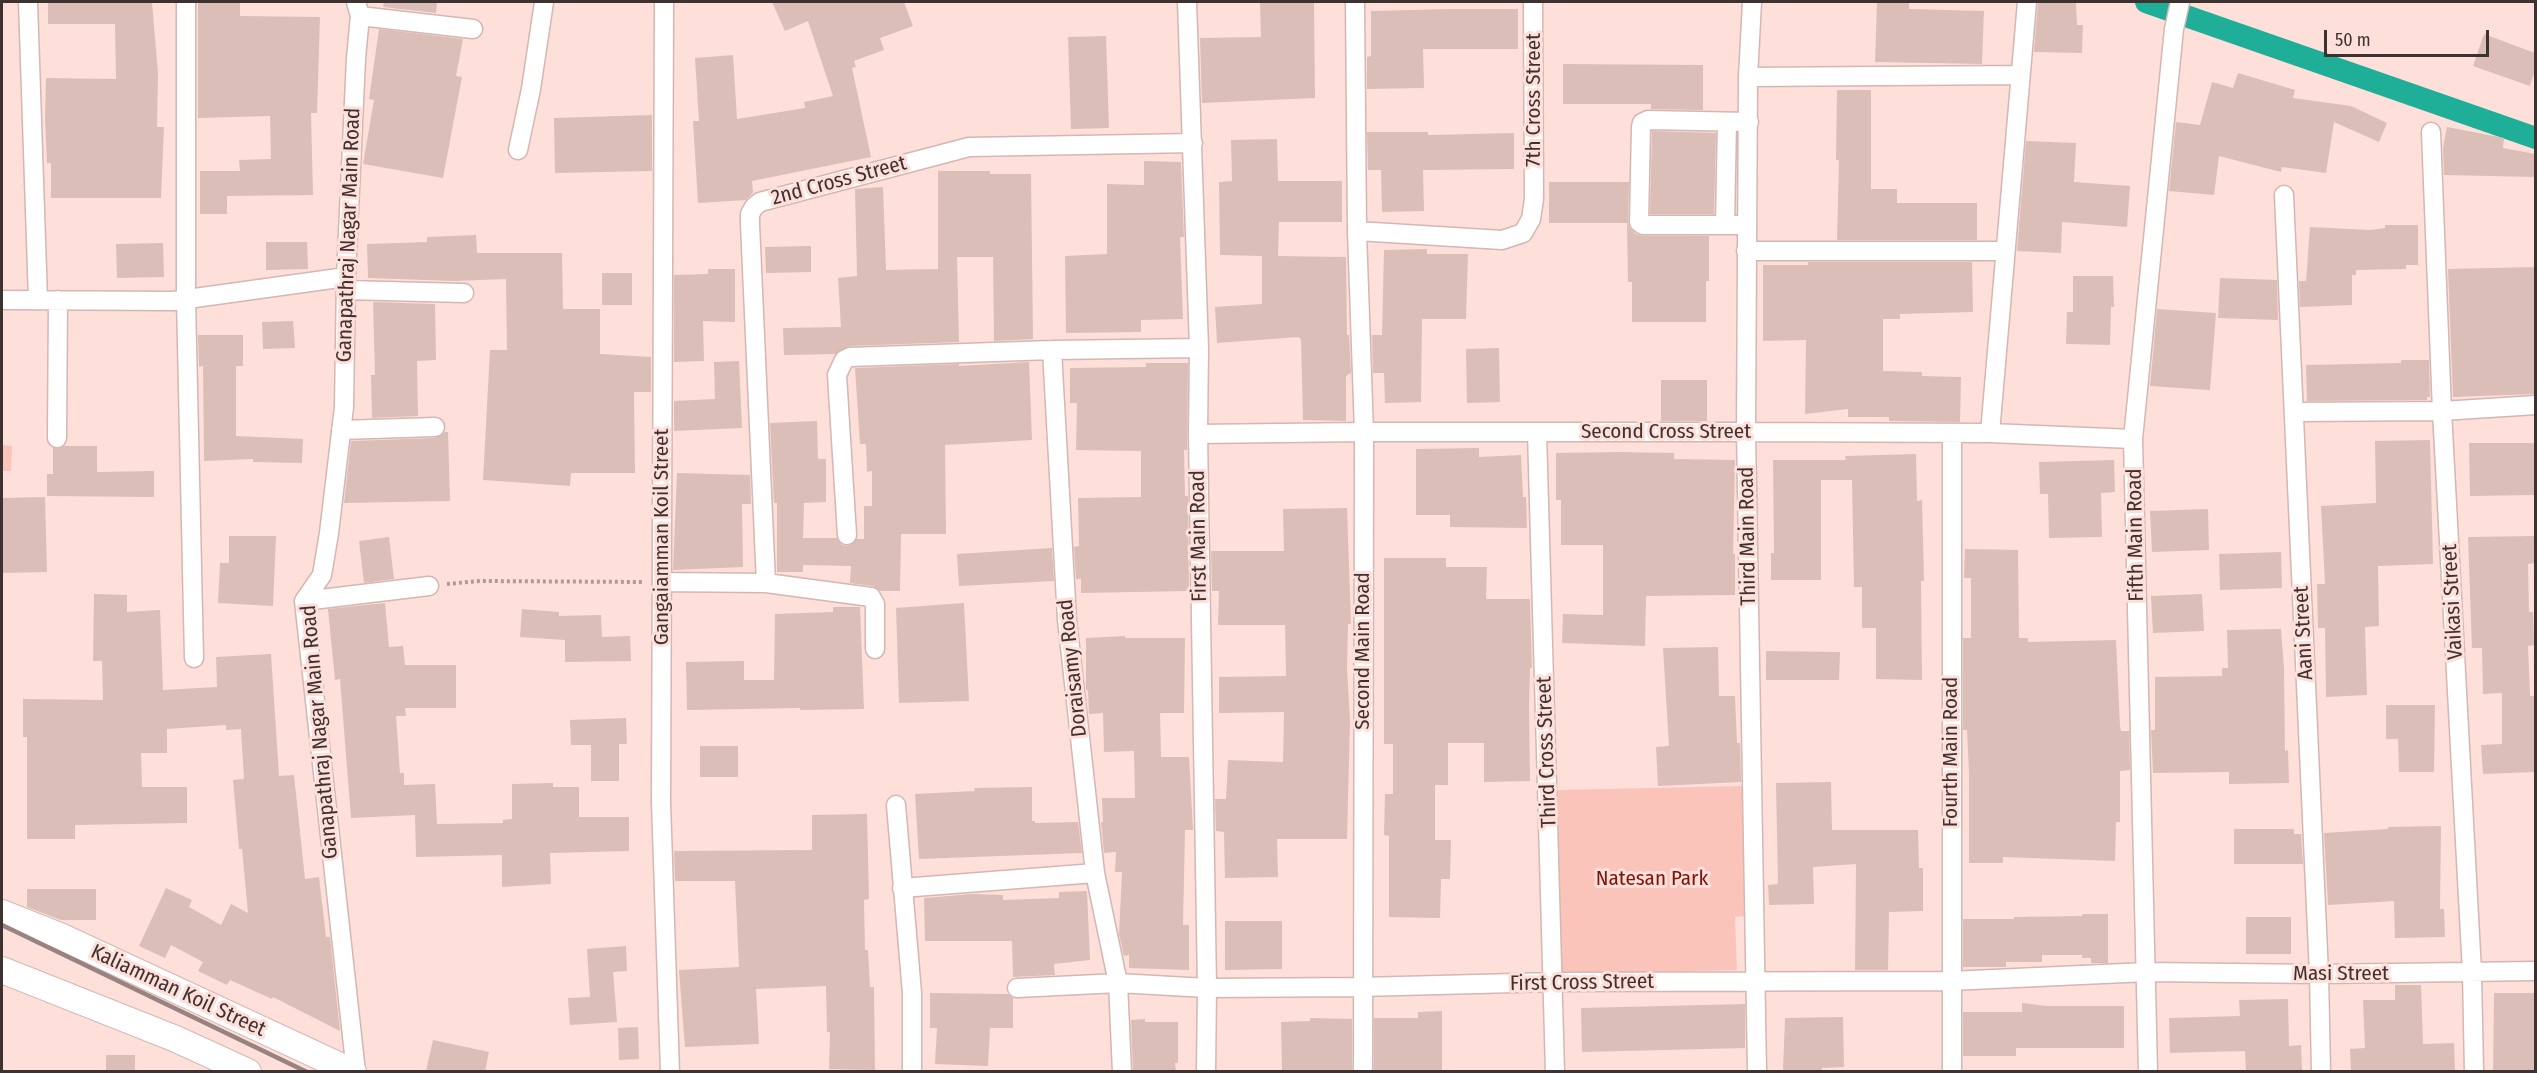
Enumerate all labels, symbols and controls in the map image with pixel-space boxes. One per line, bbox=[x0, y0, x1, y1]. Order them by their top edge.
scale bar bbox=[2327, 18, 2492, 56]
text: 50 m bbox=[2335, 29, 2371, 51]
street label: 7th Cross Street bbox=[1521, 33, 1547, 167]
street label: Ganapathraj Nagar Main Road bbox=[332, 107, 366, 363]
street label: 2nd Cross Street bbox=[769, 151, 909, 211]
street label: Second Cross Street bbox=[1581, 419, 1751, 445]
street label: Gangaiamman Koil Street bbox=[649, 429, 675, 645]
street label: Third Main Road bbox=[1734, 466, 1762, 606]
street label: Fifth Main Road bbox=[2122, 468, 2150, 602]
street label: First Main Road bbox=[1185, 470, 1213, 602]
street label: Vaikasi Street bbox=[2437, 543, 2469, 661]
street label: Second Main Road bbox=[1350, 572, 1376, 730]
street label: Aani Street bbox=[2289, 585, 2319, 681]
street label: Doraisamy Road bbox=[1053, 598, 1093, 738]
street label: Ganapathraj Nagar Main Road bbox=[296, 604, 344, 860]
street label: Third Cross Street bbox=[1532, 676, 1562, 828]
street label: Fourth Main Road bbox=[1938, 677, 1964, 827]
park label: Natesan Park bbox=[1596, 866, 1708, 892]
street label: Kaliamman Koil Street bbox=[87, 939, 269, 1043]
street label: Masi Street bbox=[2293, 961, 2389, 987]
street label: First Cross Street bbox=[1510, 969, 1654, 997]

